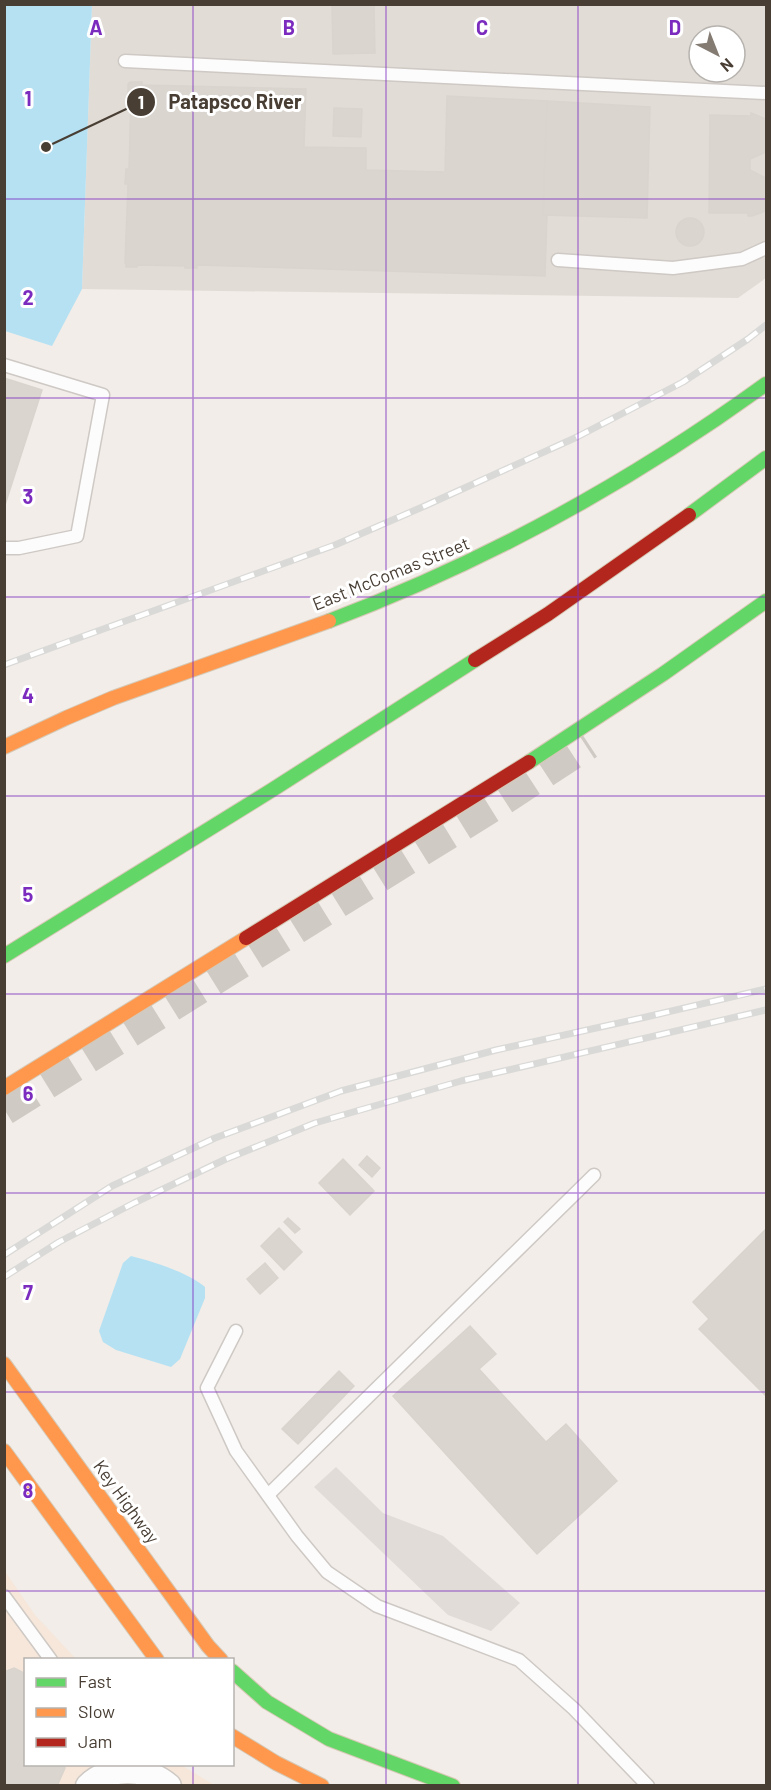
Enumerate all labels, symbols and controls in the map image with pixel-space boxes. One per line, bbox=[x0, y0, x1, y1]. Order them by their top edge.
text: A bbox=[89, 15, 103, 39]
text: B bbox=[283, 15, 295, 39]
text: C bbox=[476, 15, 488, 39]
text: D bbox=[669, 15, 681, 39]
north arrow bbox=[687, 24, 747, 84]
text: N bbox=[717, 55, 738, 76]
callout: Patapsco River bbox=[126, 83, 314, 121]
text: 1 bbox=[24, 86, 32, 110]
text: Patapsco River bbox=[168, 89, 302, 113]
text: 1 bbox=[138, 91, 144, 113]
text: 2 bbox=[22, 285, 34, 309]
text: 3 bbox=[23, 484, 33, 508]
street label: East McComas Street bbox=[309, 532, 472, 615]
text: 4 bbox=[22, 683, 34, 707]
text: 5 bbox=[23, 882, 34, 906]
text: 6 bbox=[23, 1081, 34, 1105]
text: 7 bbox=[23, 1280, 33, 1304]
street label: Key Highway bbox=[89, 1455, 164, 1547]
text: 8 bbox=[23, 1478, 34, 1502]
legend bbox=[24, 1658, 234, 1766]
text: Fast bbox=[78, 1670, 112, 1692]
text: Slow bbox=[78, 1700, 115, 1722]
text: Jam bbox=[78, 1730, 112, 1752]

